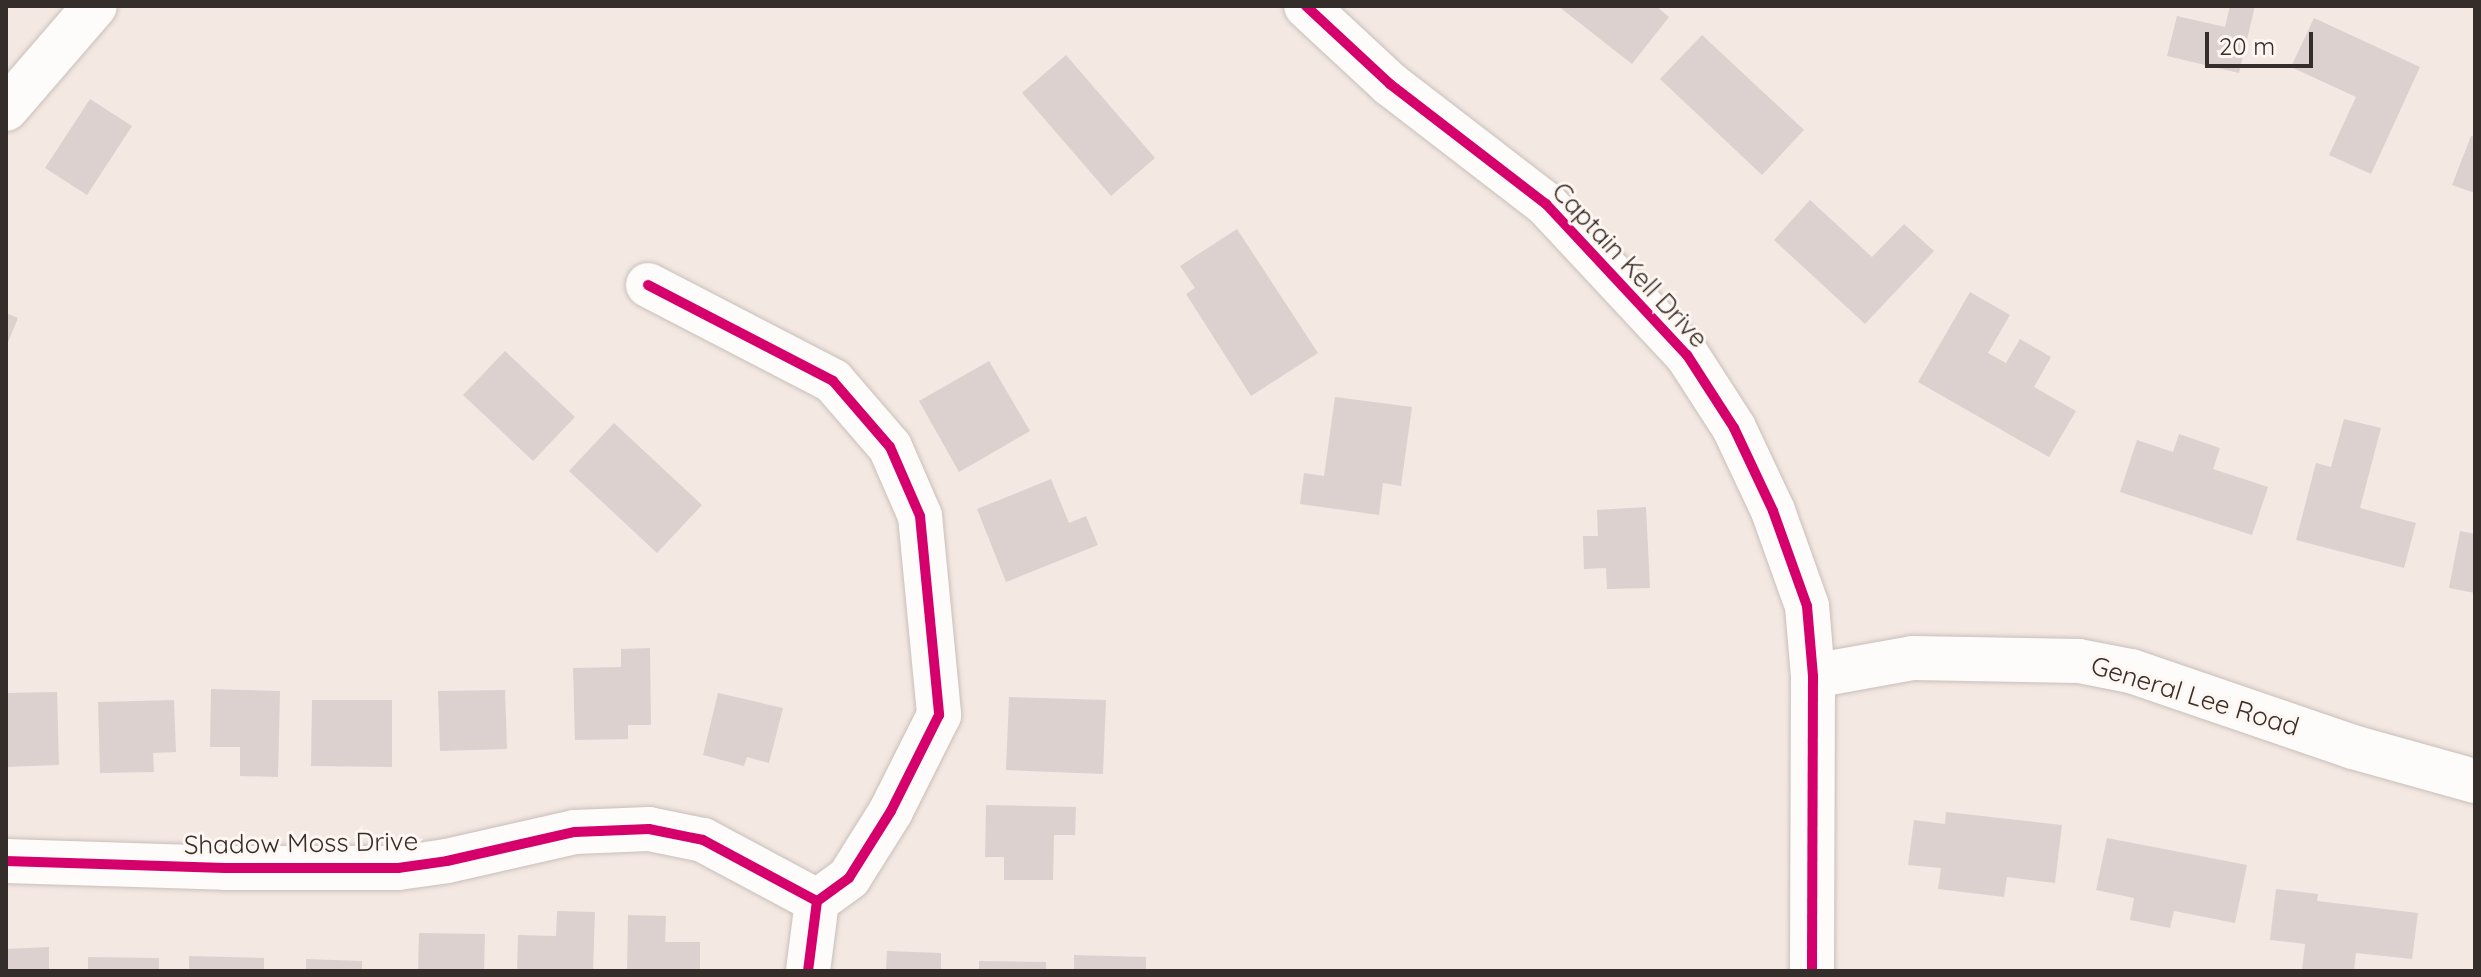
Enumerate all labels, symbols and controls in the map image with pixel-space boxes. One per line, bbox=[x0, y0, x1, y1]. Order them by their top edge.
scale bar bbox=[2209, 16, 2317, 66]
text: 20 m bbox=[2219, 31, 2275, 61]
street label: Captain Kell Drive bbox=[1546, 176, 1714, 354]
street label: General Lee Road bbox=[2087, 650, 2303, 742]
street label: Shadow Moss Drive bbox=[183, 825, 419, 861]

